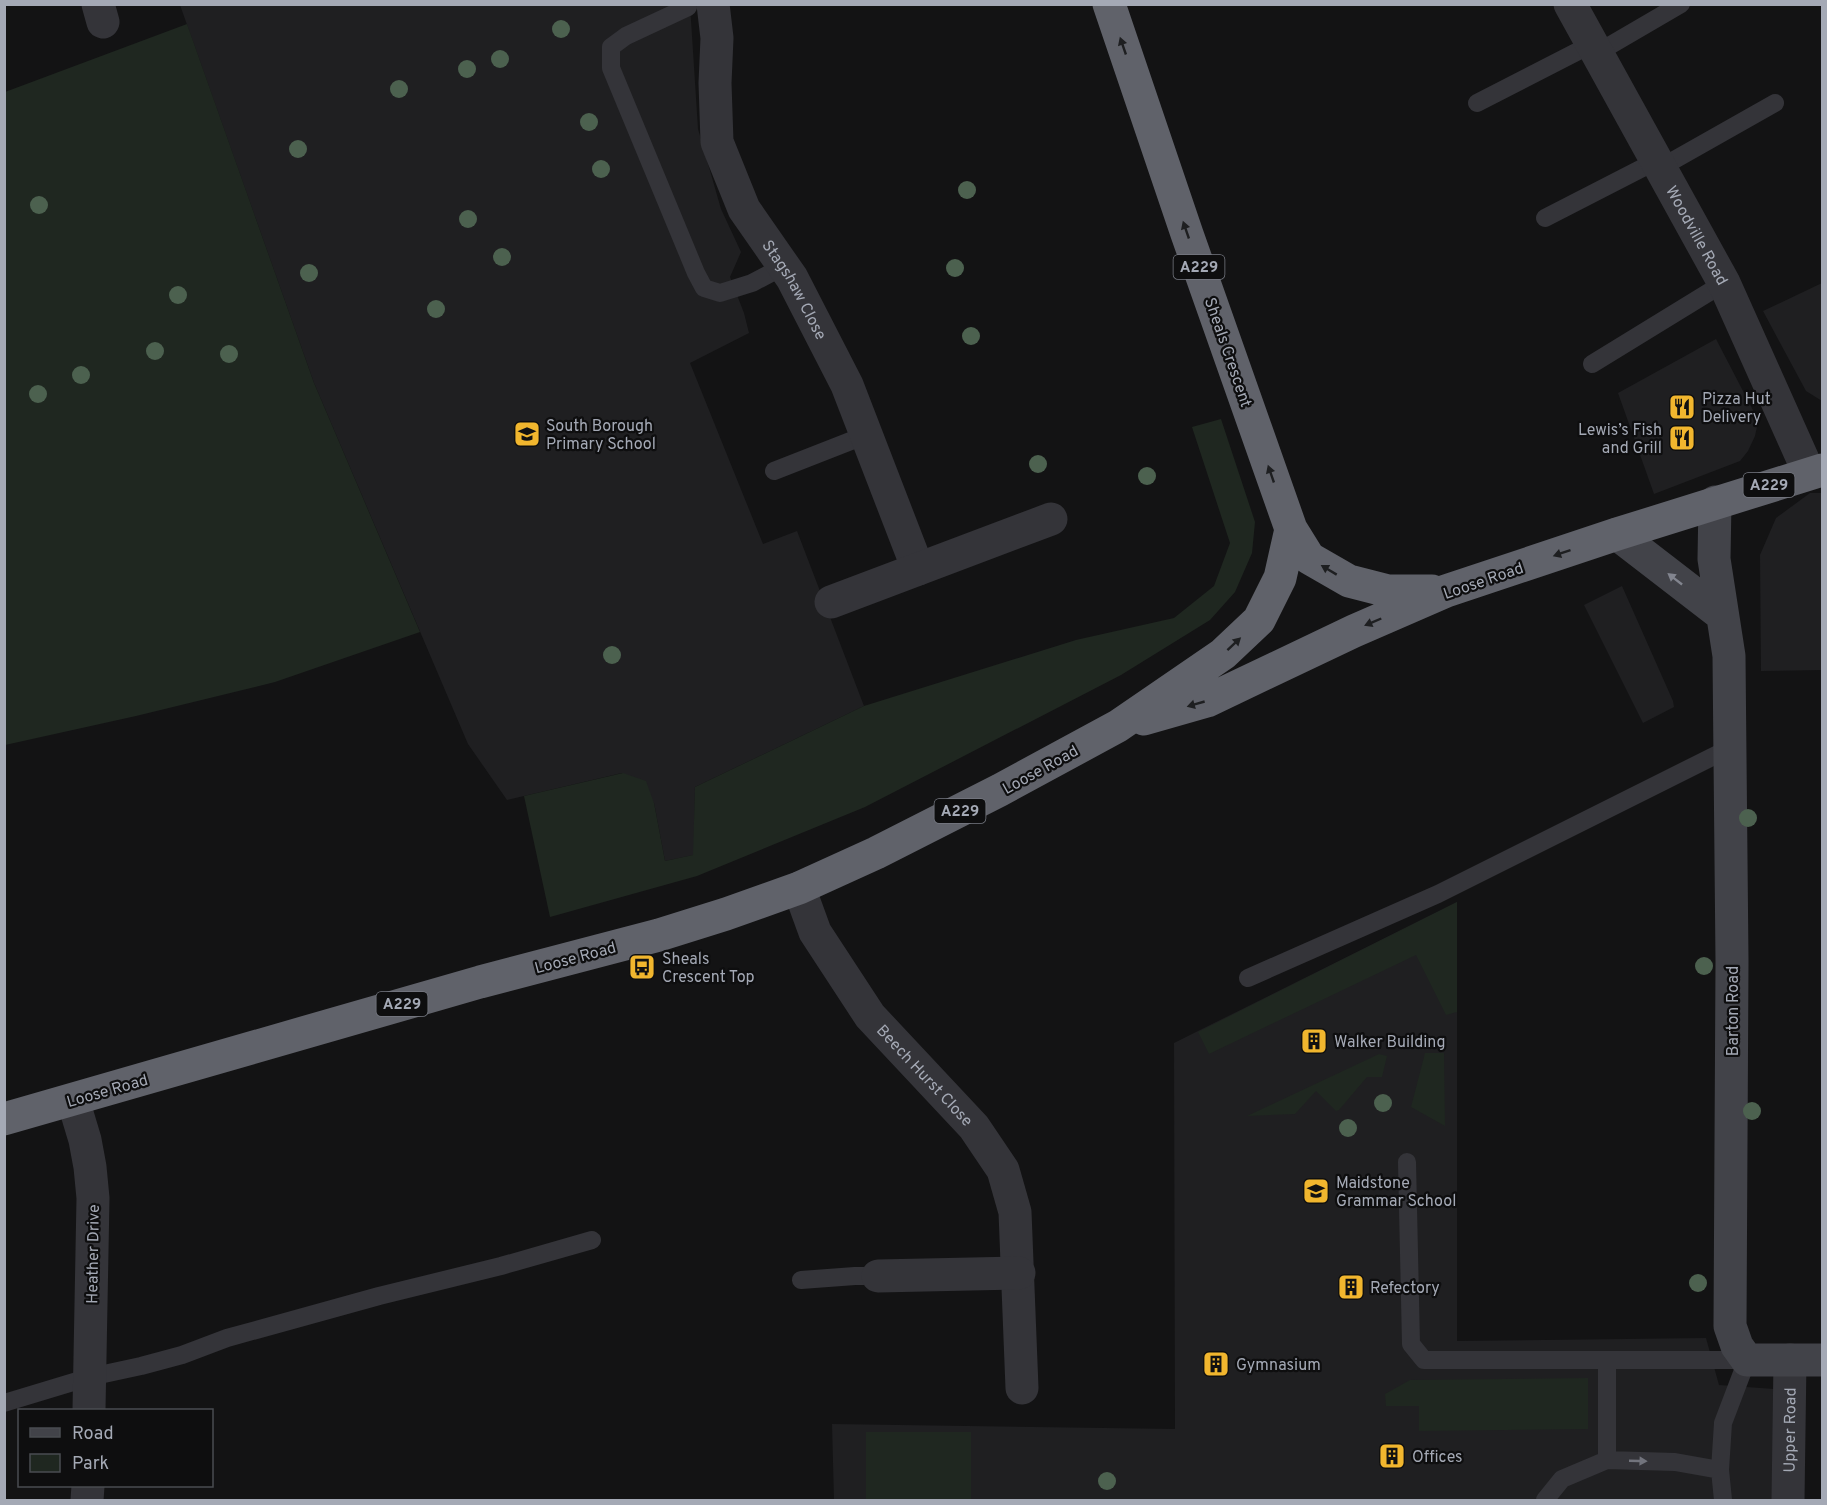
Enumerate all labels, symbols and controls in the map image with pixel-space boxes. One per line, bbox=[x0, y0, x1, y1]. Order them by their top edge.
one-way arrow bbox=[1118, 37, 1128, 55]
street label: Woodville Road bbox=[1660, 183, 1731, 289]
one-way arrow bbox=[1181, 221, 1190, 239]
street label: Stagshaw Close bbox=[757, 237, 830, 344]
road number: A229 bbox=[1174, 255, 1224, 279]
street label: Sheals Crescent bbox=[1199, 295, 1255, 410]
place label: Pizza Hut Delivery bbox=[1702, 390, 1771, 428]
restaurant icon: Pizza Hut Delivery bbox=[1667, 392, 1697, 422]
place label: South Borough Primary School bbox=[546, 417, 656, 455]
school or university icon: South Borough Primary School bbox=[512, 419, 542, 449]
place label: Lewis’s Fish and Grill bbox=[1578, 421, 1662, 459]
restaurant icon: Lewis’s Fish and Grill bbox=[1667, 423, 1697, 453]
one-way arrow bbox=[1266, 465, 1276, 483]
road number: A229 bbox=[1744, 473, 1794, 497]
one-way arrow bbox=[1553, 549, 1571, 559]
street label: Loose Road bbox=[1441, 559, 1526, 605]
one-way arrow bbox=[1321, 564, 1337, 575]
one-way arrow bbox=[1668, 574, 1683, 586]
one-way arrow bbox=[1364, 618, 1382, 628]
one-way arrow bbox=[1227, 637, 1241, 651]
one-way arrow bbox=[1187, 700, 1205, 709]
street label: Loose Road bbox=[1000, 742, 1082, 800]
road number: A229 bbox=[934, 799, 986, 823]
street label: Loose Road bbox=[533, 938, 619, 979]
place label: Sheals Crescent Top bbox=[662, 950, 755, 988]
bus stop icon: Sheals Crescent Top bbox=[627, 952, 657, 982]
street label: Barton Road bbox=[1724, 966, 1744, 1056]
road number: A229 bbox=[376, 992, 428, 1016]
street label: Beech Hurst Close bbox=[871, 1021, 976, 1131]
building icon: Walker Building bbox=[1299, 1026, 1329, 1056]
place label: Walker Building bbox=[1334, 1033, 1446, 1053]
street label: Loose Road bbox=[65, 1071, 151, 1113]
place label: Maidstone Grammar School bbox=[1336, 1174, 1456, 1212]
school or university icon: Maidstone Grammar School bbox=[1301, 1176, 1331, 1206]
street label: Heather Drive bbox=[83, 1204, 105, 1304]
building icon: Refectory bbox=[1336, 1272, 1366, 1302]
place label: Refectory bbox=[1370, 1279, 1440, 1299]
building icon: Gymnasium bbox=[1201, 1349, 1231, 1379]
place label: Gymnasium bbox=[1236, 1356, 1321, 1376]
street label: Upper Road bbox=[1780, 1387, 1802, 1473]
legend bbox=[18, 1409, 213, 1487]
text: Road bbox=[72, 1423, 114, 1446]
building icon: Offices bbox=[1377, 1441, 1407, 1471]
place label: Offices bbox=[1412, 1448, 1463, 1468]
text: Park bbox=[72, 1453, 109, 1476]
one-way arrow bbox=[1628, 1456, 1647, 1466]

